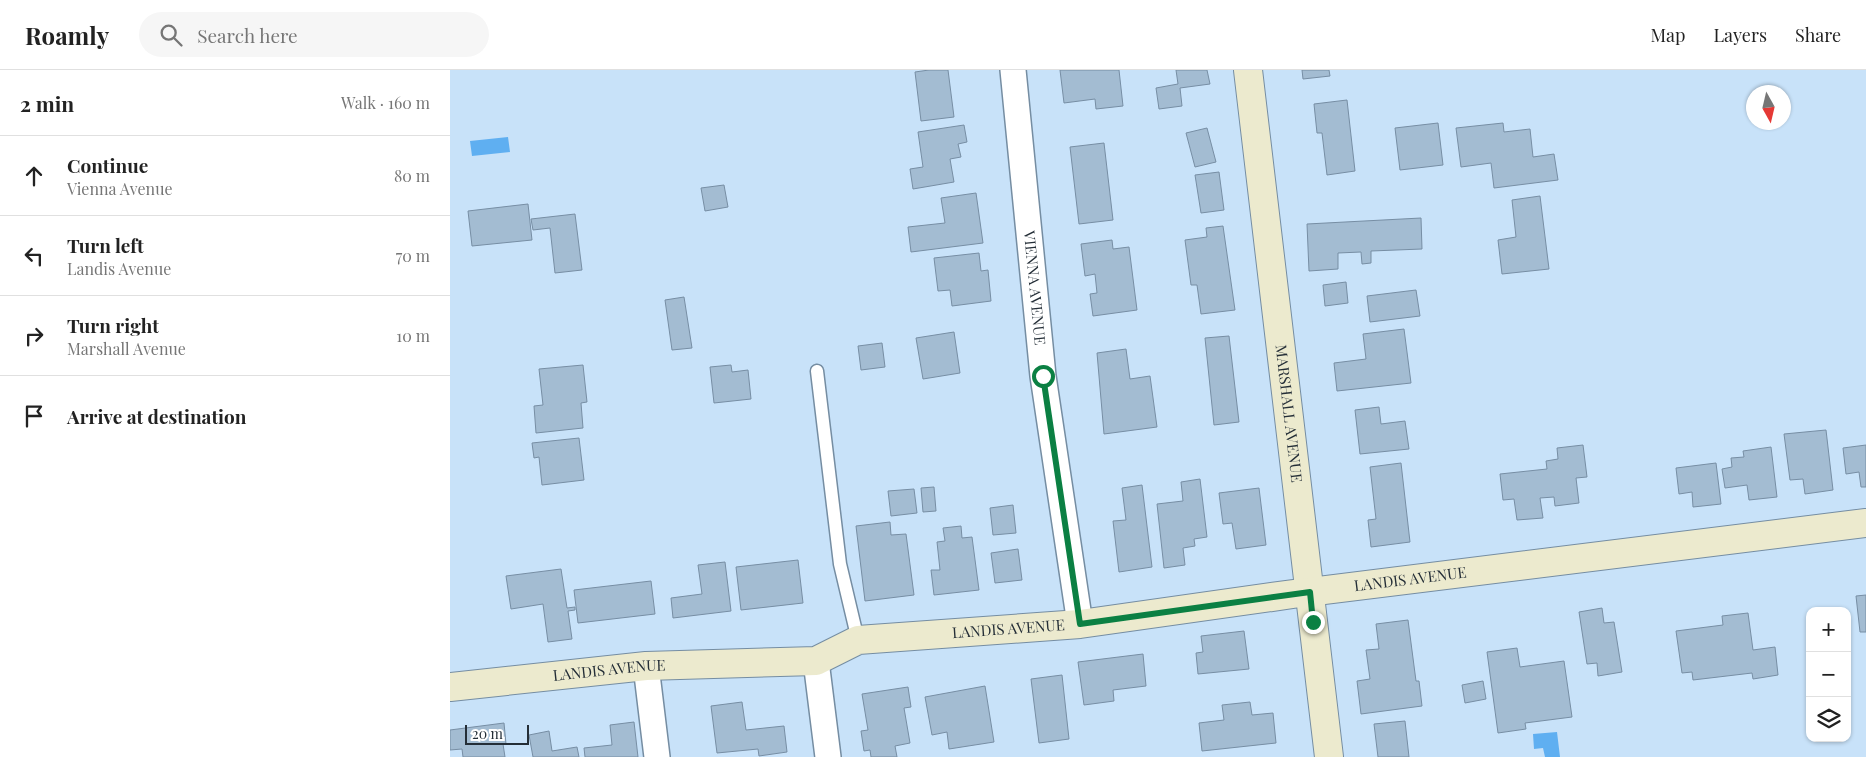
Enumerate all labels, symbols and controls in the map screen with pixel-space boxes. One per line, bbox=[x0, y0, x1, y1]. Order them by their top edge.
search box bbox=[139, 12, 489, 57]
text: Roamly bbox=[25, 19, 109, 51]
icon: search bbox=[157, 21, 185, 49]
text: Search here bbox=[197, 22, 298, 48]
text: Map bbox=[1650, 23, 1685, 47]
text: Layers bbox=[1713, 23, 1767, 47]
text: Share bbox=[1795, 23, 1841, 47]
north arrow bbox=[1746, 85, 1791, 130]
text: 2 min bbox=[20, 89, 74, 117]
text: Walk · 160 m bbox=[341, 92, 430, 113]
text: Continue bbox=[67, 152, 148, 178]
icon: ahead bbox=[20, 162, 48, 190]
text: 80 m bbox=[394, 165, 430, 186]
text: Vienna Avenue bbox=[67, 178, 173, 199]
street label: VIENNA AVENUE bbox=[1020, 229, 1051, 346]
text: Turn left bbox=[67, 232, 144, 258]
icon: left bbox=[20, 242, 48, 270]
text: 70 m bbox=[396, 245, 430, 266]
text: Landis Avenue bbox=[67, 258, 171, 279]
text: Turn right bbox=[67, 312, 159, 338]
icon: right bbox=[20, 322, 48, 350]
text: 10 m bbox=[396, 325, 430, 346]
text: Marshall Avenue bbox=[67, 338, 186, 359]
street label: MARSHALL AVENUE bbox=[1271, 343, 1308, 484]
route start bbox=[1032, 365, 1055, 388]
icon: arrive bbox=[20, 402, 48, 430]
text: Arrive at destination bbox=[67, 403, 247, 429]
street label: LANDIS AVENUE bbox=[1353, 562, 1467, 595]
map controls bbox=[1806, 607, 1851, 742]
button: + bbox=[1806, 607, 1851, 652]
route end bbox=[1302, 611, 1325, 634]
street label: LANDIS AVENUE bbox=[951, 614, 1065, 642]
button: − bbox=[1806, 652, 1851, 697]
street label: LANDIS AVENUE bbox=[552, 654, 666, 685]
button: layers bbox=[1806, 697, 1851, 742]
scale bar bbox=[465, 722, 529, 745]
text: 20 m bbox=[472, 724, 503, 743]

